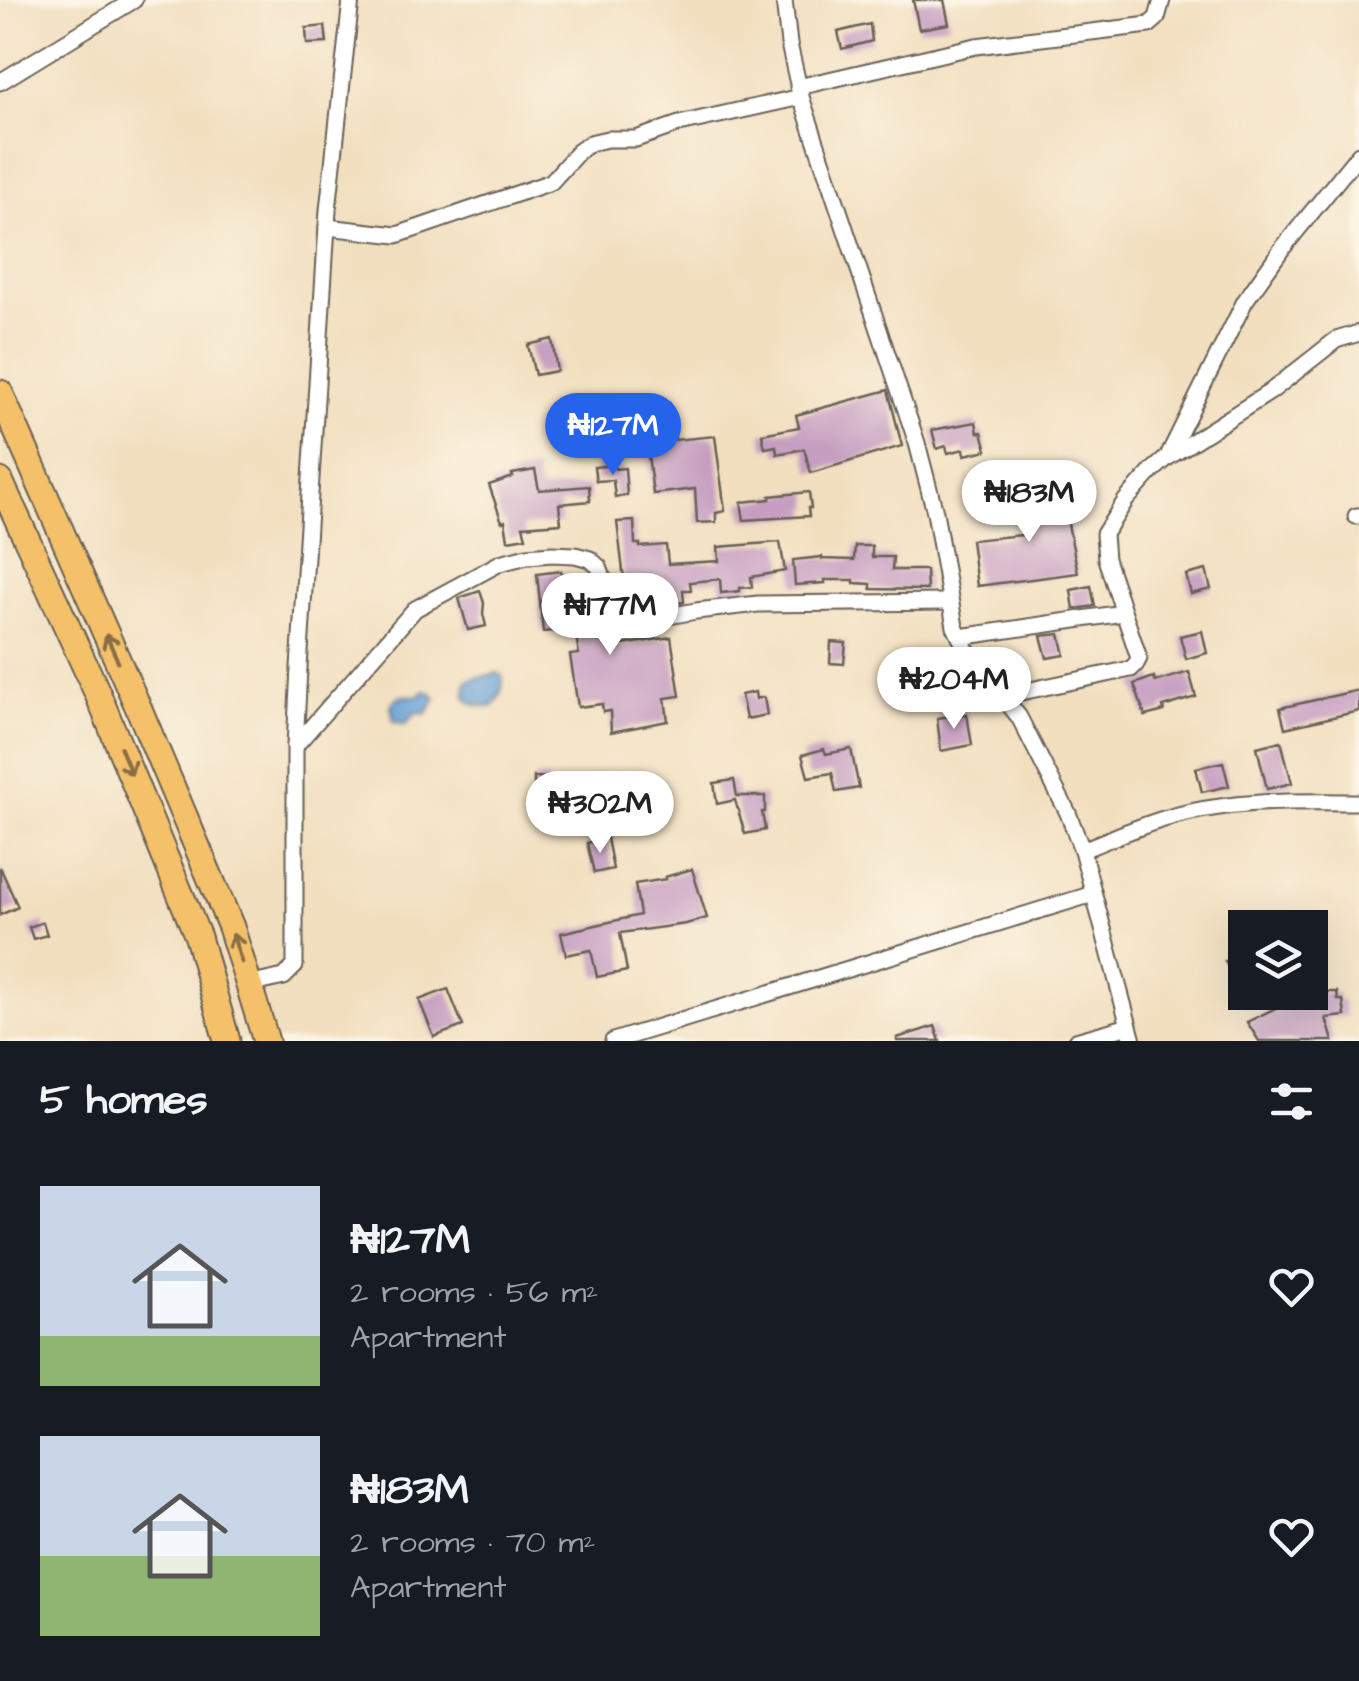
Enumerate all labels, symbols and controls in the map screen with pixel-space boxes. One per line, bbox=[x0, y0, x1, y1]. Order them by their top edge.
pin: ₦127M bbox=[543, 393, 683, 478]
text: ₦127M bbox=[567, 403, 659, 448]
pin: ₦183M bbox=[959, 460, 1099, 545]
text: ₦183M bbox=[984, 470, 1074, 515]
pin: ₦177M bbox=[540, 573, 680, 658]
text: ₦177M bbox=[563, 583, 657, 628]
one-way arrow bbox=[102, 633, 120, 664]
pin: ₦204M bbox=[884, 647, 1024, 732]
text: ₦204M bbox=[899, 657, 1009, 702]
one-way arrow bbox=[118, 745, 136, 776]
pin: ₦302M bbox=[530, 771, 670, 856]
text: ₦302M bbox=[548, 781, 652, 826]
map controls bbox=[1228, 910, 1328, 1010]
button: layers bbox=[1228, 910, 1328, 1010]
one-way arrow bbox=[227, 933, 245, 964]
text: 5 homes bbox=[40, 1072, 207, 1130]
icon: filters bbox=[1264, 1074, 1319, 1129]
text: ₦127M bbox=[350, 1212, 470, 1270]
icon: home bbox=[120, 1226, 240, 1346]
icon: heart bbox=[1264, 1259, 1319, 1314]
text: 2 rooms · 56 m² bbox=[350, 1270, 598, 1315]
text: Apartment bbox=[350, 1315, 506, 1360]
text: ₦183M bbox=[350, 1462, 469, 1520]
icon: home bbox=[120, 1476, 240, 1596]
icon: heart bbox=[1264, 1509, 1319, 1564]
text: 2 rooms · 70 m² bbox=[350, 1520, 595, 1565]
text: Apartment bbox=[350, 1565, 506, 1610]

